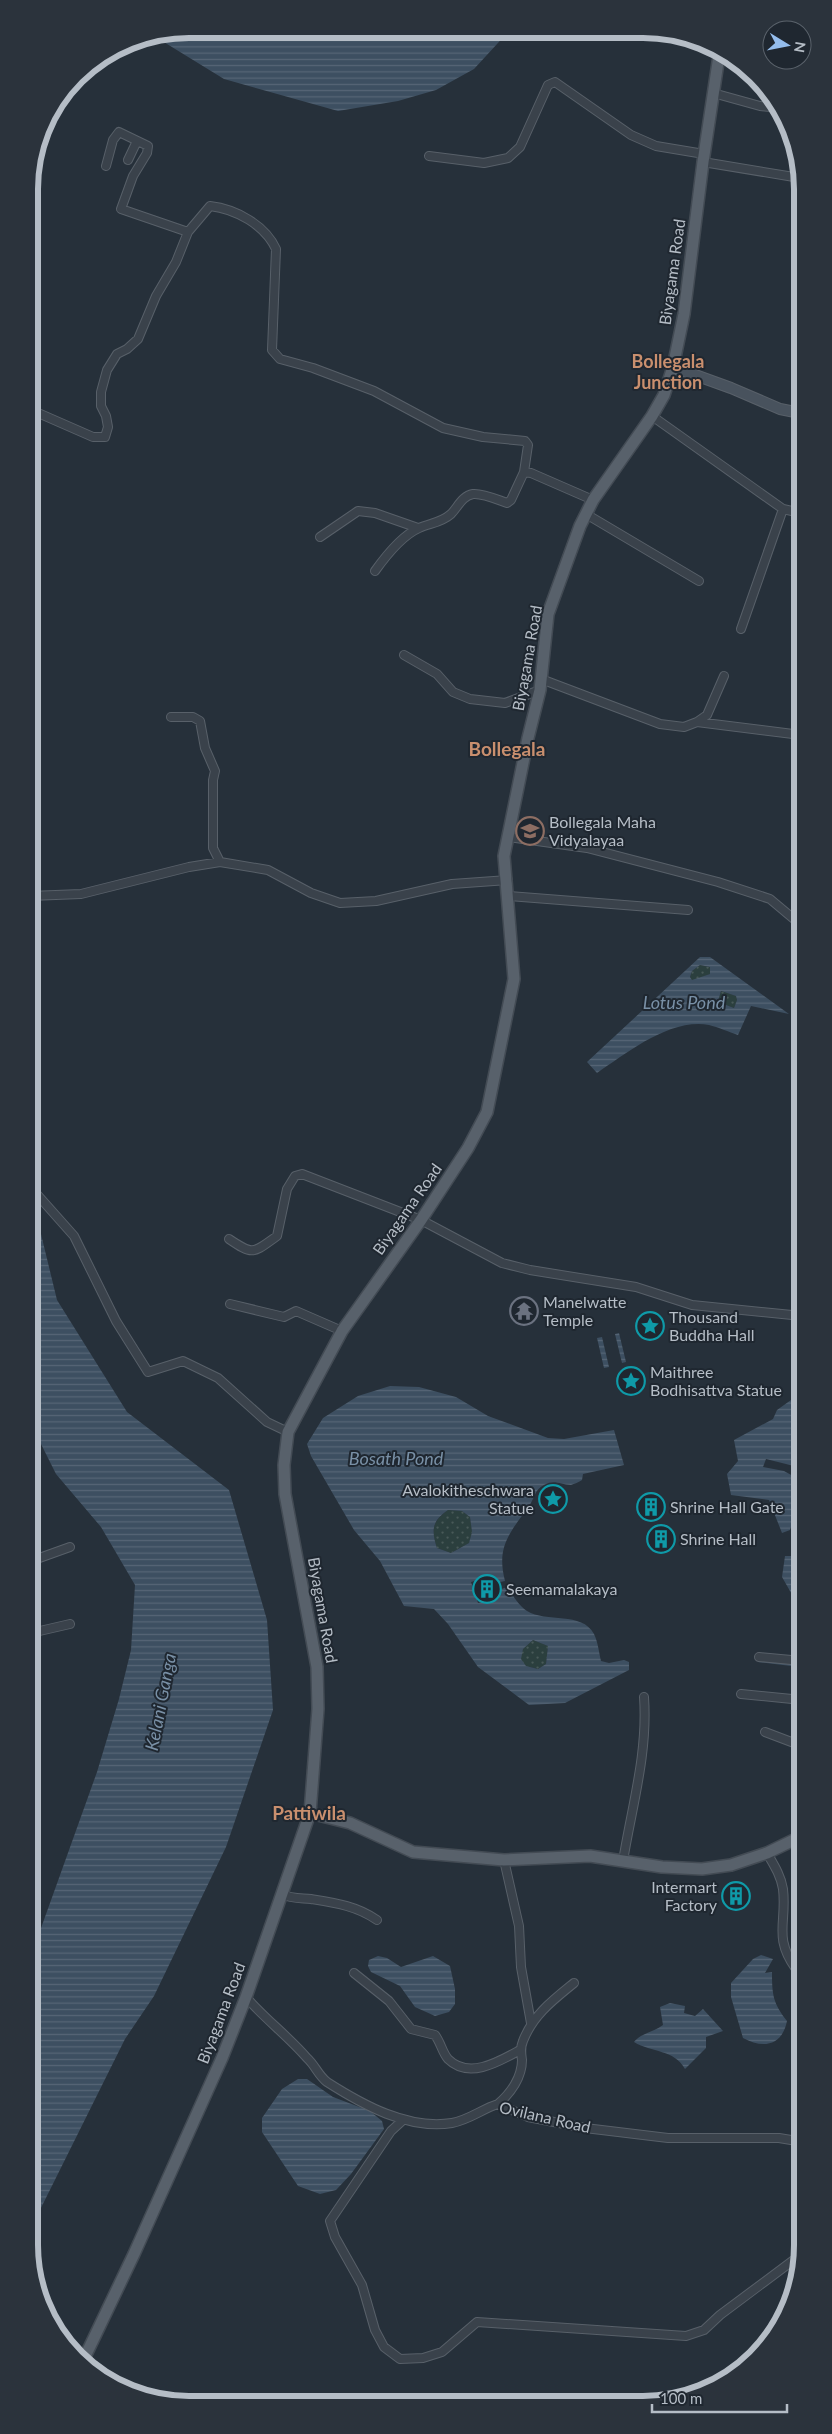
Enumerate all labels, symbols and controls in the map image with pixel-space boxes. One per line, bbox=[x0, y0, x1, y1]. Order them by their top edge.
north arrow bbox=[762, 20, 812, 70]
text: N bbox=[791, 41, 810, 54]
street label: Biyagama Road bbox=[655, 218, 688, 326]
district label: Bollegala Junction bbox=[632, 350, 704, 393]
street label: Biyagama Road bbox=[508, 604, 545, 712]
district label: Bollegala bbox=[469, 737, 545, 760]
place label: Bollegala Maha Vidyalayaa bbox=[549, 812, 656, 849]
school or university icon: Bollegala Maha Vidyalayaa bbox=[515, 816, 545, 846]
water label: Lotus Pond bbox=[643, 991, 726, 1013]
street label: Biyagama Road bbox=[368, 1159, 445, 1258]
place label: Manelwatte Temple bbox=[543, 1292, 626, 1329]
temple icon: Manelwatte Temple bbox=[509, 1296, 539, 1326]
place label: Thousand Buddha Hall bbox=[669, 1307, 754, 1344]
place icon: Thousand Buddha Hall bbox=[635, 1311, 665, 1341]
place label: Maithree Bodhisattva Statue bbox=[650, 1362, 782, 1399]
place icon: Maithree Bodhisattva Statue bbox=[616, 1366, 646, 1396]
water label: Bosath Pond bbox=[349, 1447, 444, 1469]
place label: Avalokitheschwara Statue bbox=[402, 1480, 534, 1517]
place icon: Avalokitheschwara Statue bbox=[538, 1484, 568, 1514]
building icon: Shrine Hall Gate bbox=[636, 1492, 666, 1522]
place label: Shrine Hall Gate bbox=[670, 1497, 784, 1516]
building icon: Shrine Hall bbox=[646, 1524, 676, 1554]
place label: Shrine Hall bbox=[680, 1529, 756, 1548]
street label: Biyagama Road bbox=[305, 1556, 342, 1664]
building icon: Seemamalakaya bbox=[472, 1574, 502, 1604]
place label: Seemamalakaya bbox=[506, 1579, 617, 1598]
water label: Kelani Ganga bbox=[140, 1651, 180, 1752]
district label: Pattiwila bbox=[272, 1801, 346, 1824]
place label: Intermart Factory bbox=[651, 1877, 718, 1914]
building icon: Intermart Factory bbox=[721, 1881, 751, 1911]
street label: Biyagama Road bbox=[192, 1959, 249, 2066]
street label: Ovilana Road bbox=[498, 2097, 593, 2136]
scale bar bbox=[652, 2382, 787, 2414]
text: 100 m bbox=[660, 2389, 702, 2407]

